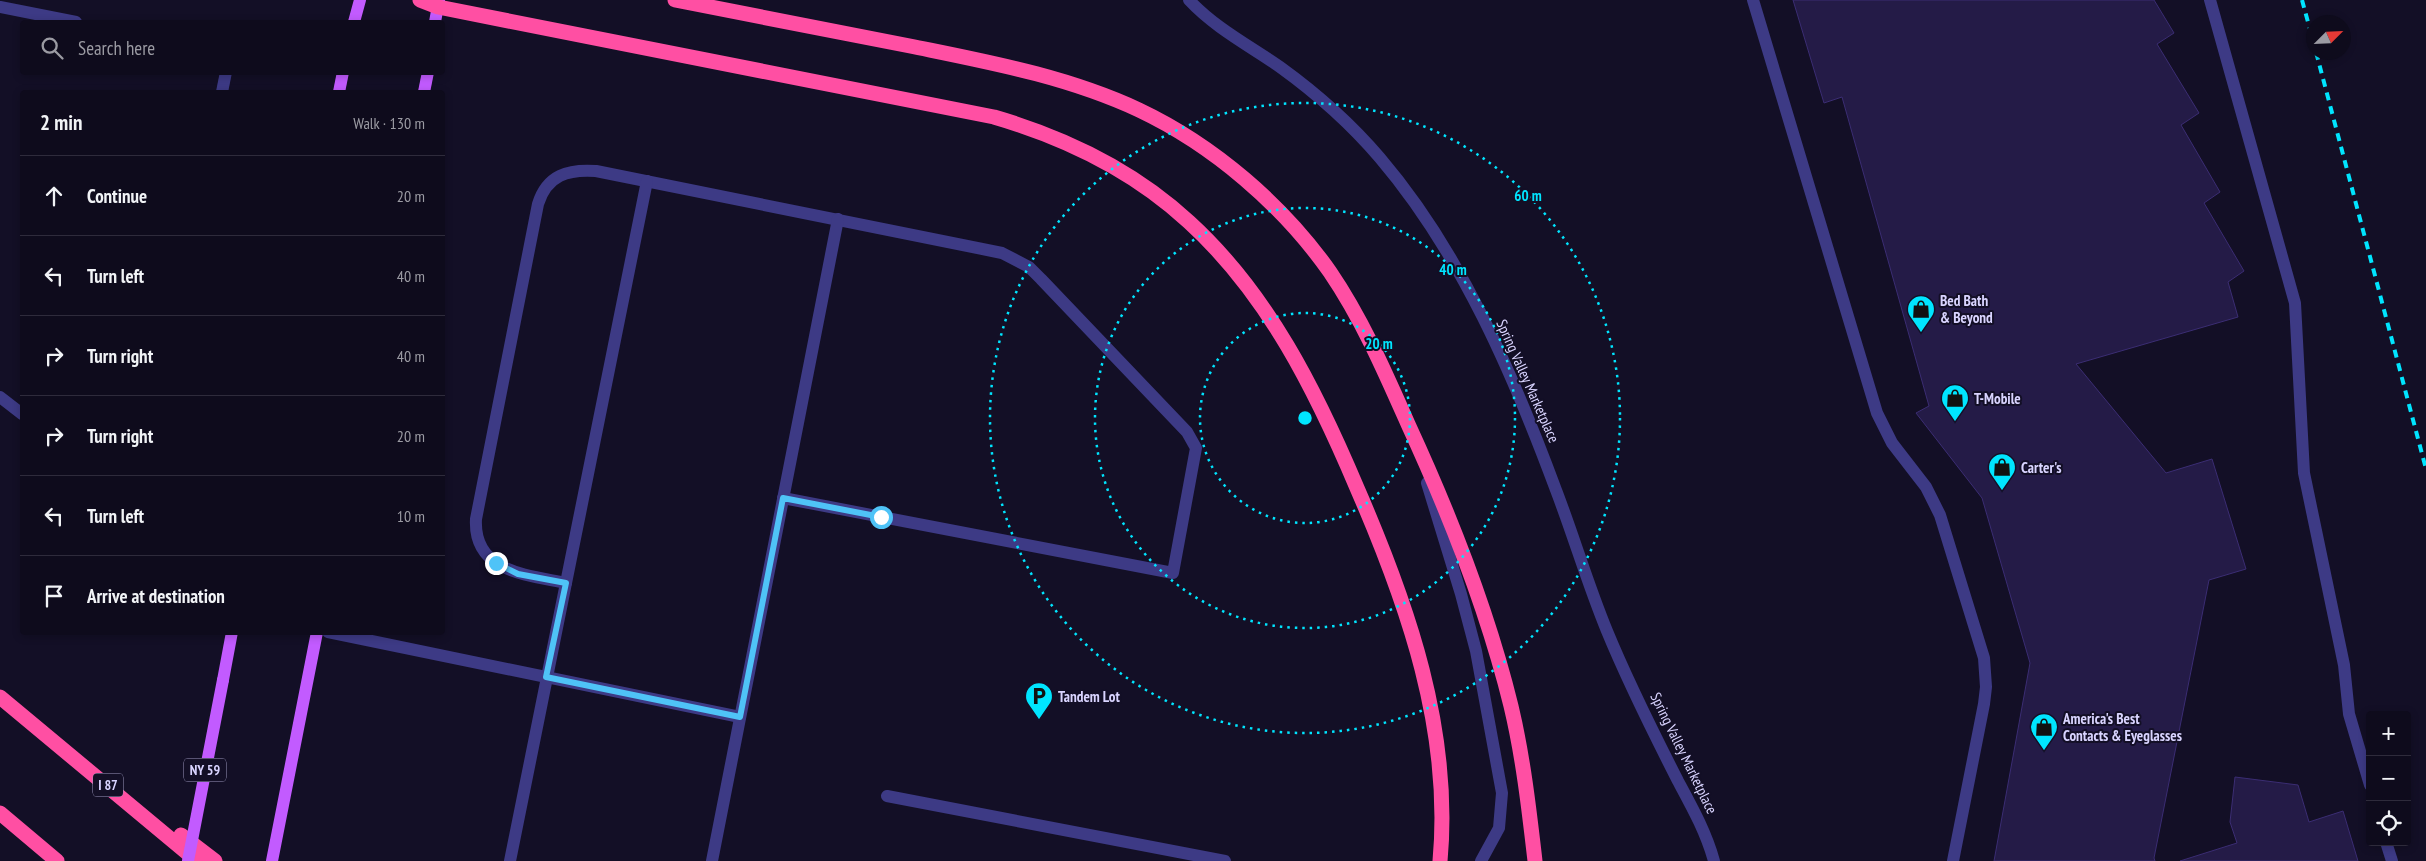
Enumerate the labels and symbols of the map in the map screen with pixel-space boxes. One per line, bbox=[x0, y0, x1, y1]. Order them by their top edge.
north arrow bbox=[2306, 15, 2351, 60]
text: 60 m bbox=[1514, 186, 1542, 205]
text: 40 m bbox=[1439, 260, 1467, 279]
place label: Bed Bath & Beyond bbox=[1940, 291, 1993, 327]
shop icon: Bed Bath & Beyond bbox=[1906, 294, 1936, 333]
street label: Spring Valley Marketplace bbox=[1492, 316, 1564, 446]
text: 20 m bbox=[1365, 334, 1393, 353]
shop icon: T-Mobile bbox=[1940, 383, 1970, 422]
place label: T-Mobile bbox=[1974, 389, 2021, 408]
centre of rings bbox=[1296, 409, 1314, 427]
shop icon: Carter's bbox=[1987, 452, 2017, 491]
place label: Carter's bbox=[2021, 458, 2061, 477]
route start bbox=[870, 506, 893, 529]
route end bbox=[485, 552, 508, 575]
parking icon: Tandem Lot bbox=[1024, 681, 1054, 720]
place label: Tandem Lot bbox=[1058, 687, 1121, 706]
street label: Spring Valley Marketplace bbox=[1646, 689, 1722, 817]
place label: America's Best Contacts & Eyeglasses bbox=[2062, 709, 2182, 745]
shop icon: America's Best Contacts & Eyeglasses bbox=[2029, 712, 2059, 751]
road number: NY 59 bbox=[184, 758, 226, 782]
road number: I 87 bbox=[93, 774, 123, 796]

